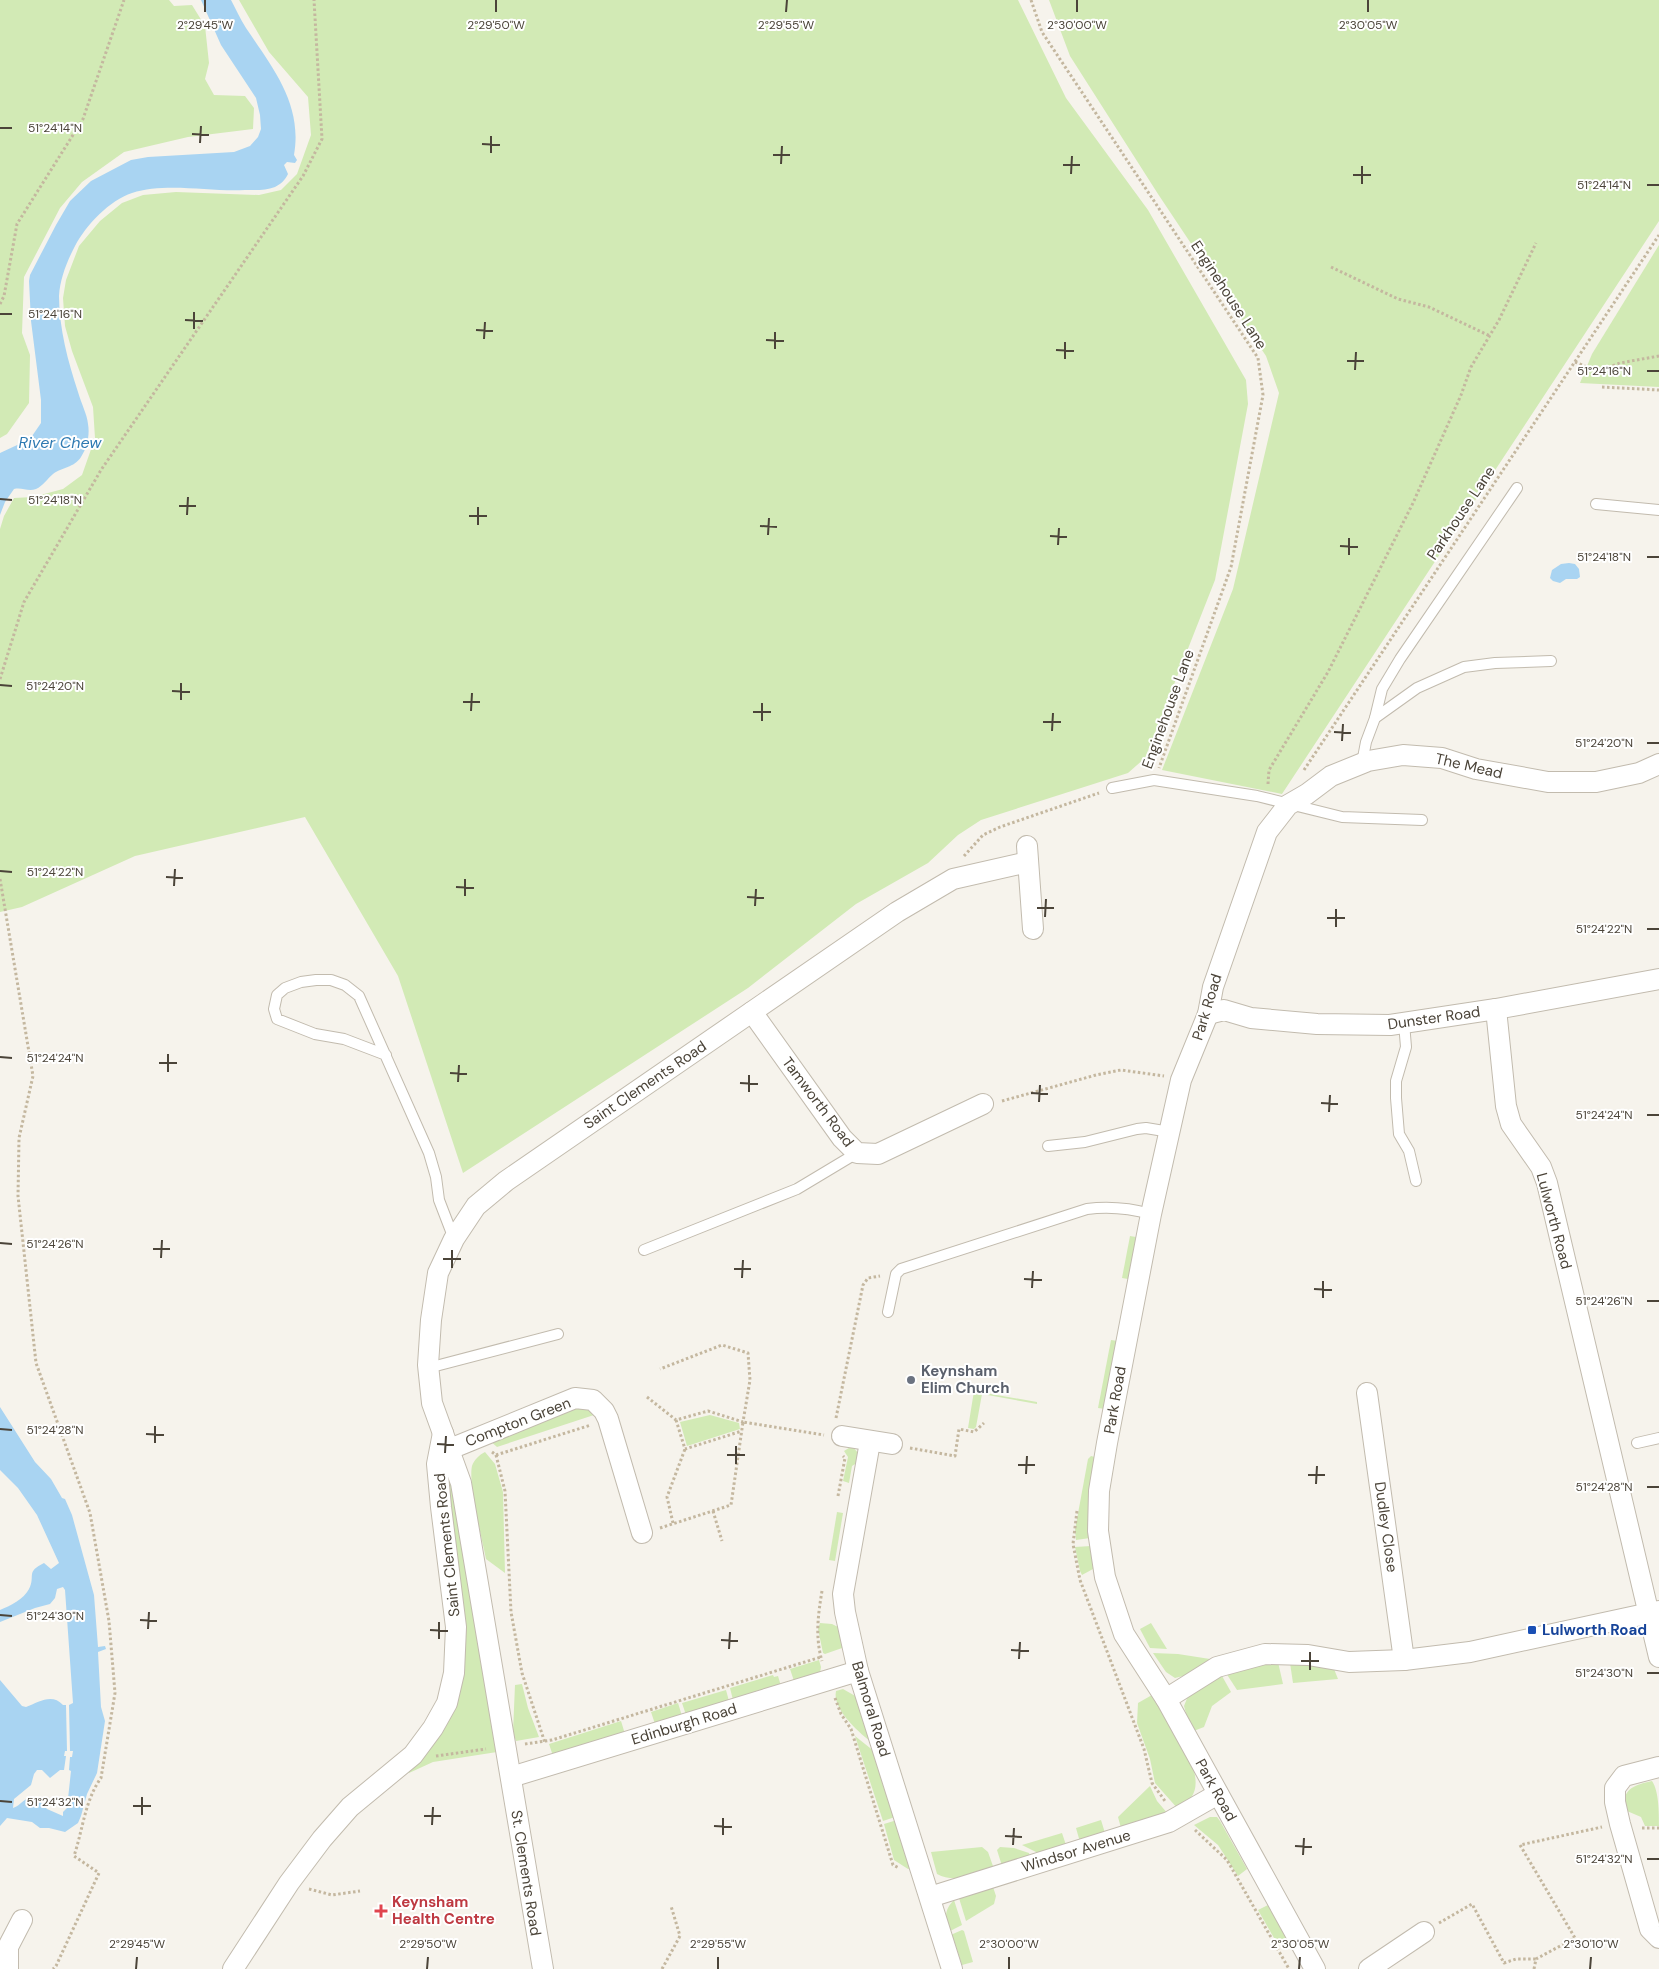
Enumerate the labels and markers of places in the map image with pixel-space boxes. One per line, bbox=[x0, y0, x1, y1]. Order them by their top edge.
place label: Keynsham Elim Church bbox=[921, 1361, 1009, 1398]
marker: Keynsham Elim Church bbox=[905, 1374, 917, 1386]
place label: Lulworth Road bbox=[1542, 1620, 1647, 1640]
marker: Lulworth Road bbox=[1526, 1624, 1538, 1636]
place label: Keynsham Health Centre bbox=[392, 1892, 495, 1929]
marker: Keynsham Health Centre bbox=[374, 1904, 388, 1918]

